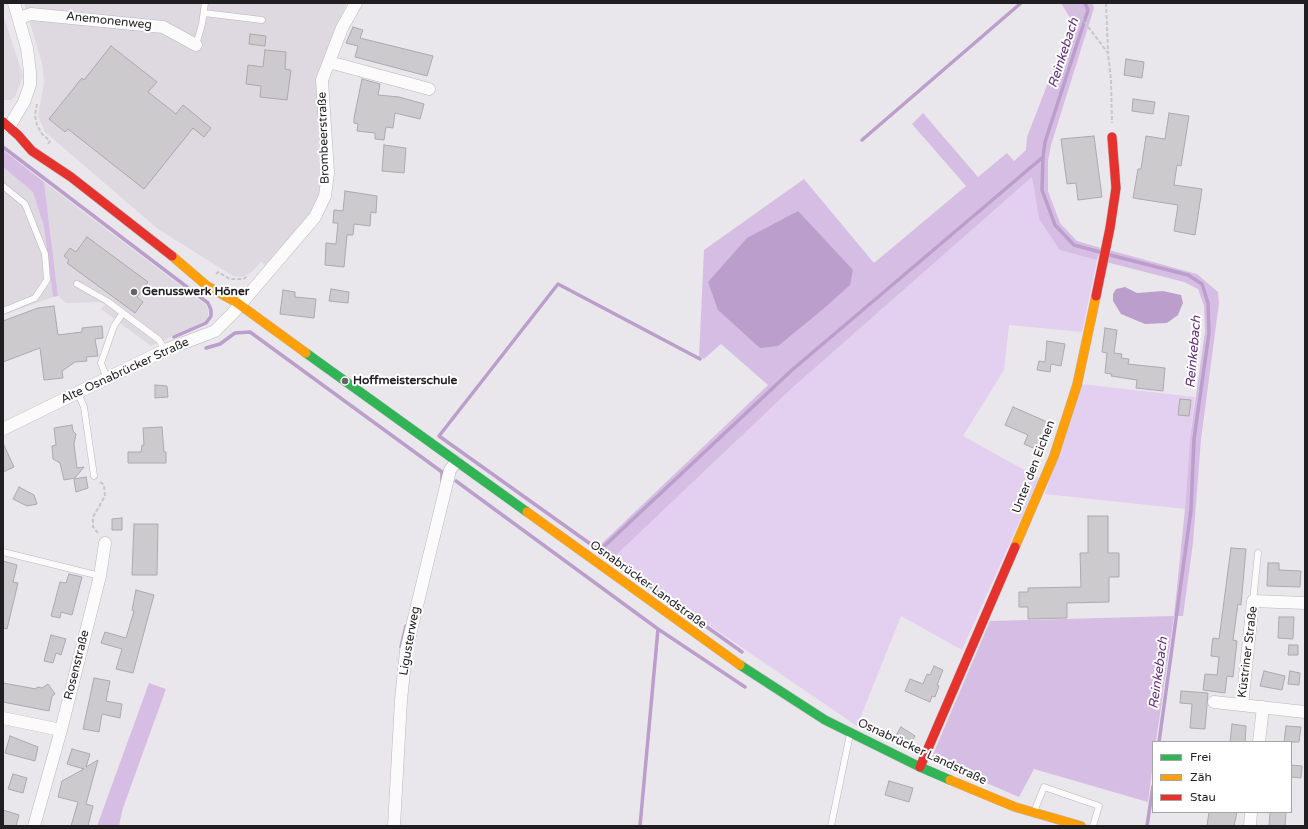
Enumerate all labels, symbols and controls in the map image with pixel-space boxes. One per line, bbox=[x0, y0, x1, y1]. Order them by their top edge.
street label: Anemonenweg bbox=[65, 9, 153, 33]
water label: Reinkebach bbox=[1045, 16, 1083, 90]
street label: Brombeerstraße bbox=[315, 92, 333, 184]
place label: Genusswerk Höner bbox=[142, 285, 249, 299]
marker: Genusswerk Höner bbox=[129, 287, 139, 297]
water label: Reinkebach bbox=[1183, 315, 1205, 389]
street label: Alte Osnabrücker Straße bbox=[59, 335, 191, 407]
place label: Hoffmeisterschule bbox=[353, 374, 457, 388]
marker: Hoffmeisterschule bbox=[340, 376, 350, 386]
street label: Unter den Eichen bbox=[1010, 419, 1058, 515]
street label: Osnabrücker Landstraße bbox=[587, 538, 709, 632]
street label: Ligusterweg bbox=[397, 605, 423, 677]
street label: Küstriner Straße bbox=[1235, 605, 1261, 699]
street label: Rosenstraße bbox=[61, 629, 93, 701]
water label: Reinkebach bbox=[1146, 636, 1172, 710]
street label: Osnabrücker Landstraße bbox=[855, 716, 989, 788]
legend bbox=[1152, 741, 1292, 813]
text: Frei bbox=[1190, 750, 1211, 764]
text: Zäh bbox=[1190, 770, 1212, 784]
text: Stau bbox=[1190, 790, 1216, 804]

